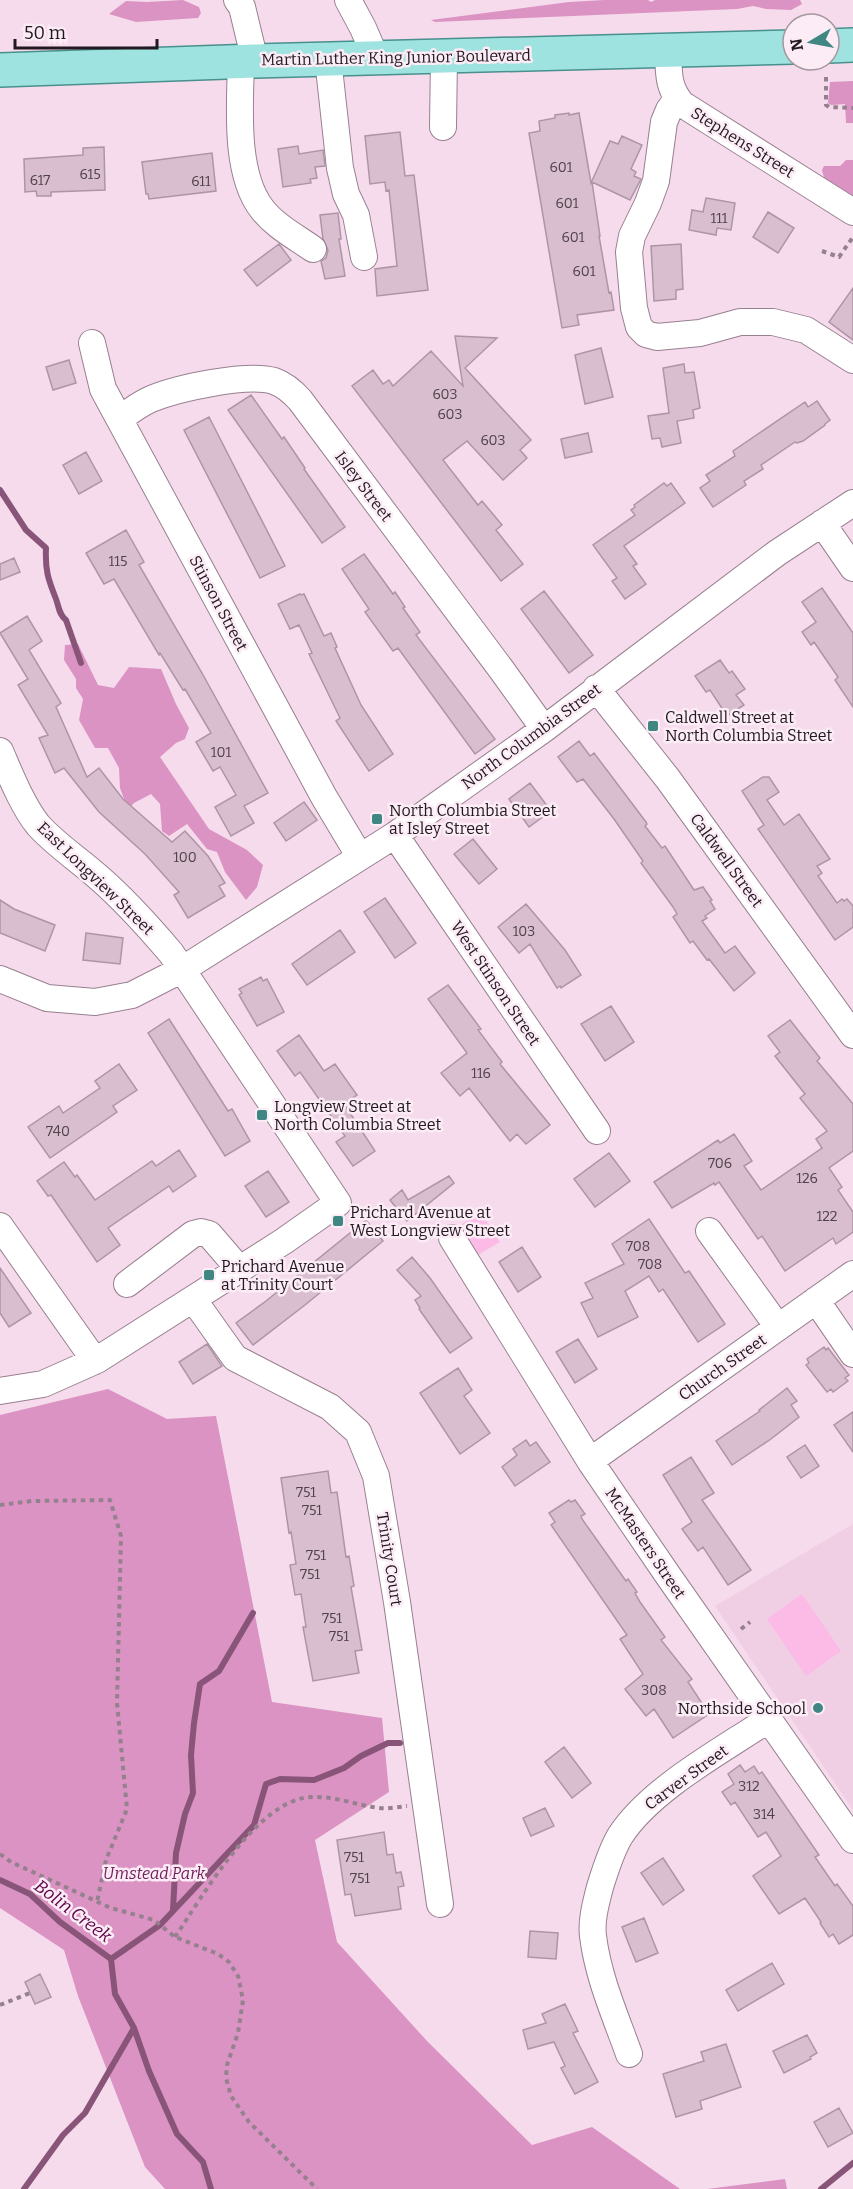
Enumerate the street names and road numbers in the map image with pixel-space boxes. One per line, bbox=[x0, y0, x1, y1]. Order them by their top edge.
street label: Martin Luther King Junior Boulevard bbox=[261, 46, 531, 69]
street label: Stephens Street bbox=[688, 103, 798, 182]
street label: Isley Street bbox=[331, 447, 396, 525]
street label: Stinson Street bbox=[185, 552, 252, 654]
street label: North Columbia Street bbox=[458, 679, 605, 793]
street label: Caldwell Street bbox=[686, 810, 767, 911]
street label: East Longview Street bbox=[33, 818, 158, 939]
street label: West Stinson Street bbox=[447, 917, 544, 1049]
street label: Church Street bbox=[675, 1330, 770, 1405]
street label: McMasters Street bbox=[601, 1484, 690, 1603]
street label: Trinity Court bbox=[373, 1511, 406, 1608]
street label: Carver Street bbox=[641, 1741, 732, 1814]

